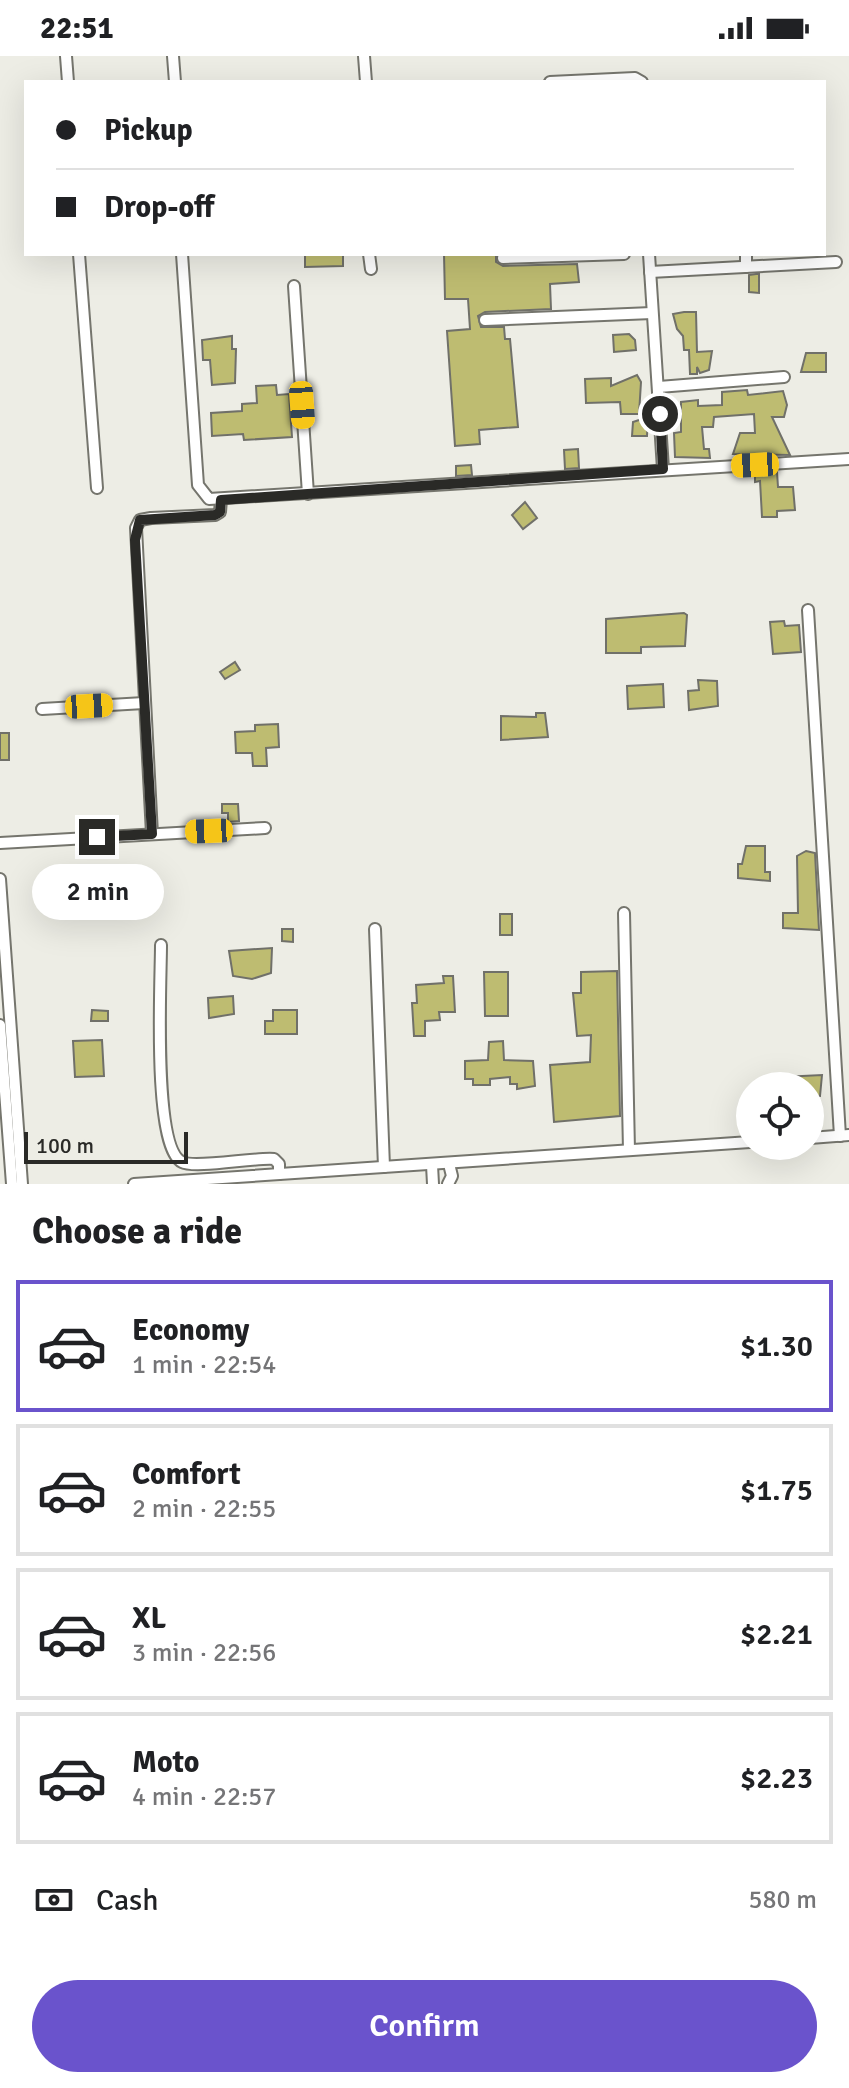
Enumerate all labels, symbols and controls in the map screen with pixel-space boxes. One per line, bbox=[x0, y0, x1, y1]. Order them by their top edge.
text: 22:51 bbox=[40, 10, 114, 47]
text: Pickup bbox=[104, 112, 193, 149]
text: Drop-off bbox=[104, 189, 214, 226]
car bbox=[288, 380, 316, 430]
route start bbox=[642, 396, 678, 432]
car bbox=[730, 452, 780, 478]
car bbox=[64, 693, 114, 719]
car bbox=[185, 818, 233, 844]
route end bbox=[79, 819, 115, 855]
callout: 2 min bbox=[31, 865, 163, 921]
text: 2 min bbox=[67, 876, 129, 908]
map controls bbox=[736, 1072, 824, 1160]
button: locate bbox=[736, 1072, 824, 1160]
scale bar bbox=[24, 1128, 188, 1164]
text: 100 m bbox=[36, 1132, 94, 1159]
text: Choose a ride bbox=[32, 1209, 242, 1254]
icon: car bbox=[36, 1310, 108, 1382]
text: Economy bbox=[132, 1312, 249, 1349]
text: $1.30 bbox=[740, 1328, 813, 1365]
text: 1 min · 22:54 bbox=[132, 1349, 276, 1381]
icon: car bbox=[36, 1454, 108, 1526]
text: Comfort bbox=[132, 1456, 241, 1493]
text: $1.75 bbox=[740, 1472, 813, 1509]
text: 2 min · 22:55 bbox=[132, 1493, 276, 1525]
icon: car bbox=[36, 1598, 108, 1670]
text: XL bbox=[132, 1600, 166, 1637]
text: $2.21 bbox=[740, 1616, 813, 1653]
text: 3 min · 22:56 bbox=[132, 1637, 276, 1669]
icon: car bbox=[36, 1742, 108, 1814]
text: Moto bbox=[132, 1744, 199, 1781]
text: $2.23 bbox=[740, 1760, 813, 1797]
text: 4 min · 22:57 bbox=[132, 1781, 276, 1813]
icon: cash bbox=[32, 1878, 76, 1922]
text: Cash bbox=[96, 1882, 159, 1919]
text: 580 m bbox=[748, 1884, 817, 1916]
button: Confirm bbox=[32, 1980, 817, 2072]

